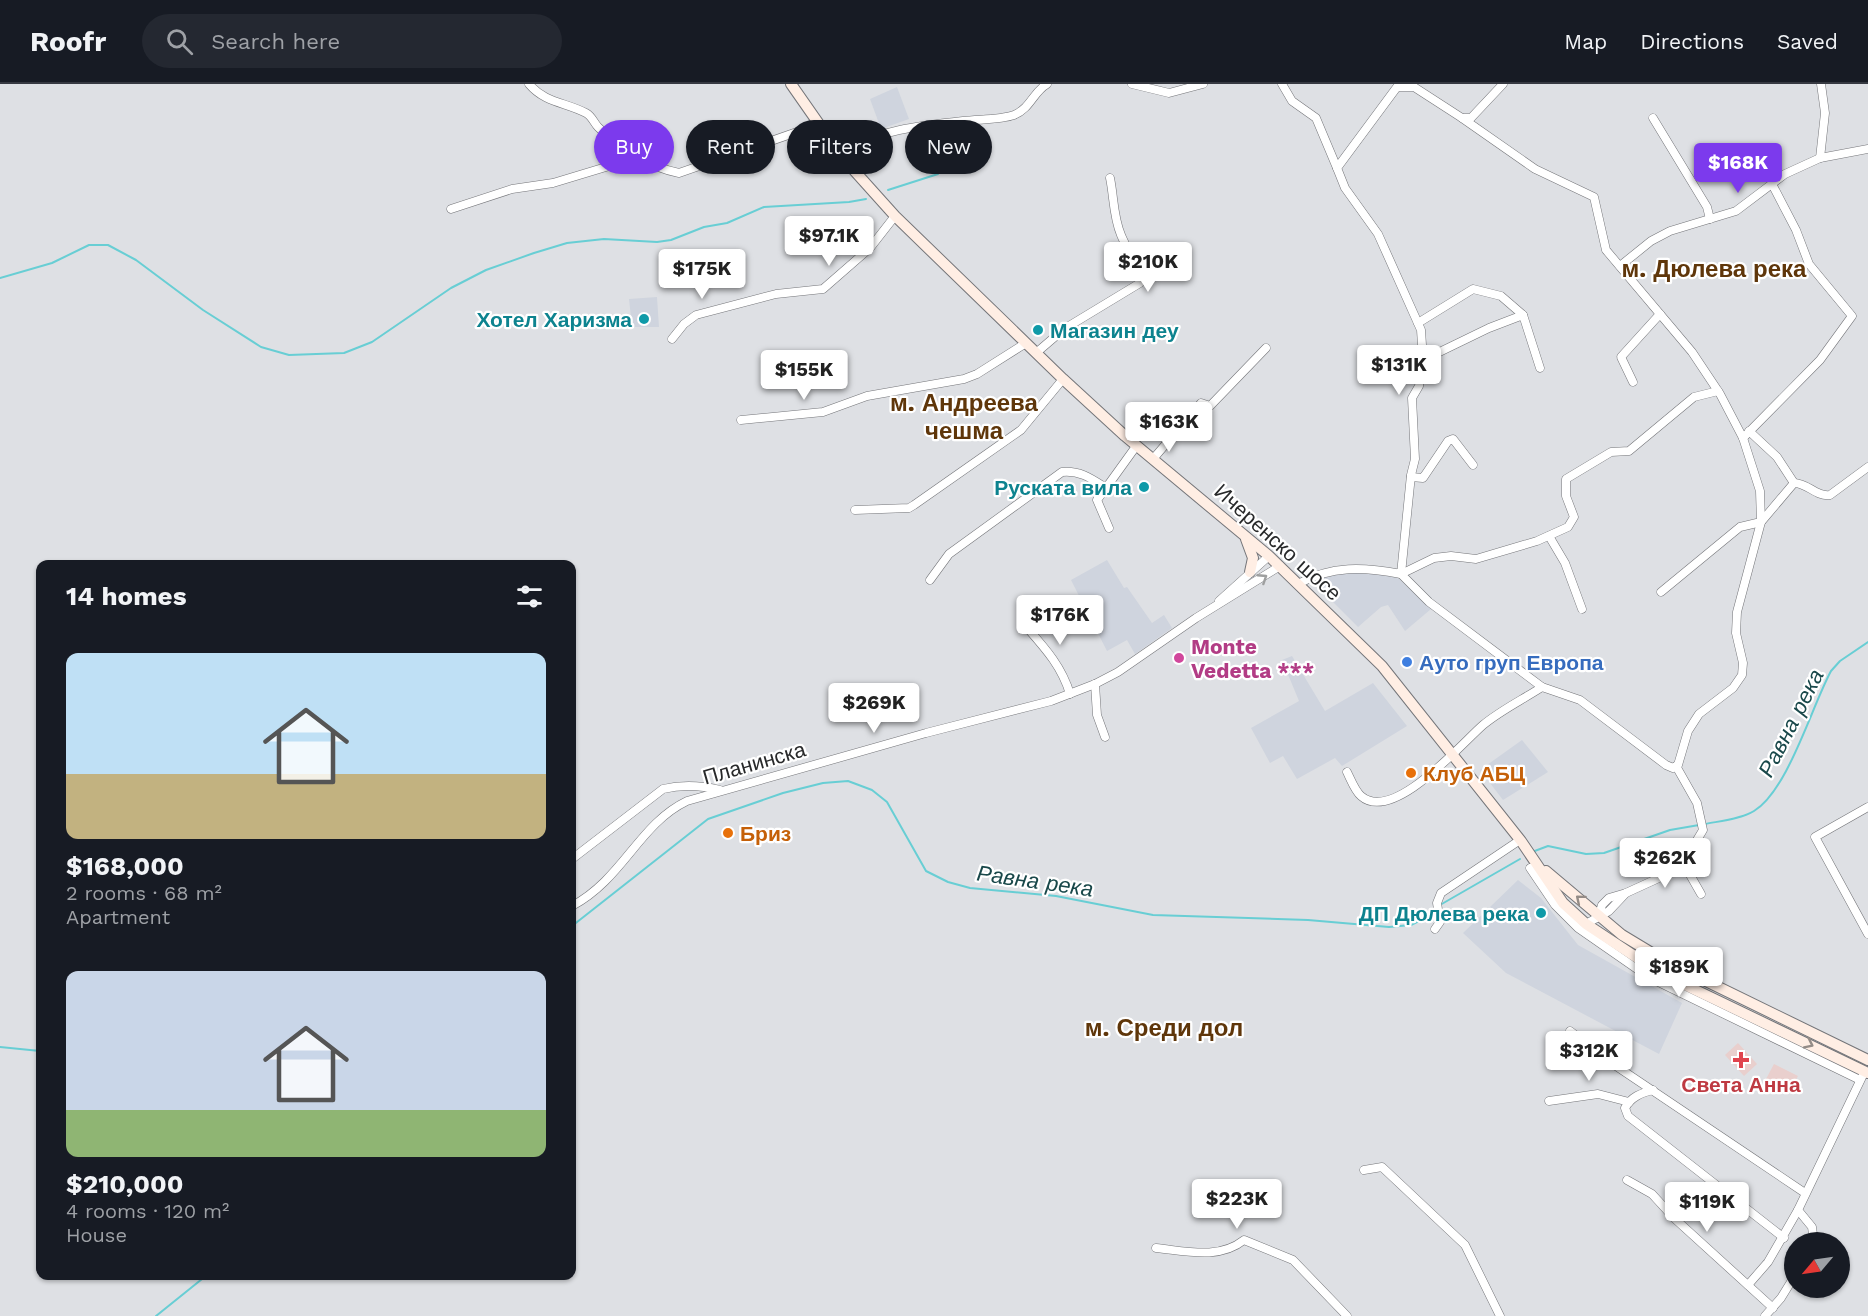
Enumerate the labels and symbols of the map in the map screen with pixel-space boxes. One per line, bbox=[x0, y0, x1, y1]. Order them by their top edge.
pin: $168K bbox=[1696, 143, 1780, 194]
pin: $97.1K bbox=[780, 216, 878, 267]
pin: $210K bbox=[1106, 242, 1190, 293]
pin: $175K bbox=[660, 249, 744, 300]
district label: м. Дюлева река bbox=[1622, 255, 1807, 283]
place label: Хотел Харизма bbox=[476, 307, 632, 332]
marker: Хотел Харизма bbox=[637, 312, 651, 326]
place label: Магазин деу bbox=[1050, 318, 1179, 343]
marker: Магазин деу bbox=[1031, 323, 1045, 337]
pin: $131K bbox=[1357, 345, 1441, 396]
pin: $155K bbox=[762, 350, 846, 401]
district label: м. Андреева чешма bbox=[890, 389, 1039, 445]
pin: $163K bbox=[1127, 402, 1211, 453]
place label: Руската вила bbox=[994, 475, 1132, 500]
street label: Ичеренско шосе bbox=[1209, 478, 1347, 606]
marker: Руската вила bbox=[1137, 480, 1151, 494]
one-way arrow bbox=[1257, 573, 1267, 585]
pin: $176K bbox=[1018, 595, 1102, 646]
place label: Monte Vedetta *** bbox=[1191, 634, 1314, 683]
place label: Ауто груп Европа bbox=[1419, 650, 1604, 675]
marker: Monte Vedetta *** bbox=[1172, 651, 1186, 665]
marker: Ауто груп Европа bbox=[1400, 655, 1414, 669]
water label: Равна река bbox=[1753, 665, 1829, 781]
pin: $269K bbox=[832, 683, 916, 734]
street label: Планинска bbox=[700, 736, 809, 790]
place label: Клуб АБЦ bbox=[1423, 761, 1526, 786]
marker: Клуб АБЦ bbox=[1404, 766, 1418, 780]
place label: Бриз bbox=[740, 821, 791, 846]
marker: Бриз bbox=[721, 826, 735, 840]
pin: $262K bbox=[1623, 838, 1707, 889]
water label: Равна река bbox=[975, 860, 1095, 902]
one-way arrow bbox=[1575, 895, 1586, 906]
place label: ДП Дюлева река bbox=[1359, 901, 1529, 926]
marker: ДП Дюлева река bbox=[1534, 906, 1548, 920]
pin: $189K bbox=[1637, 947, 1721, 998]
district label: м. Среди дол bbox=[1085, 1014, 1243, 1042]
pin: $312K bbox=[1547, 1031, 1631, 1082]
one-way arrow bbox=[1802, 1036, 1813, 1048]
marker: Света Анна bbox=[1732, 1051, 1750, 1069]
place label: Света Анна bbox=[1681, 1072, 1801, 1097]
pin: $223K bbox=[1195, 1179, 1279, 1230]
pin: $119K bbox=[1665, 1182, 1749, 1233]
north arrow bbox=[1784, 1232, 1850, 1298]

